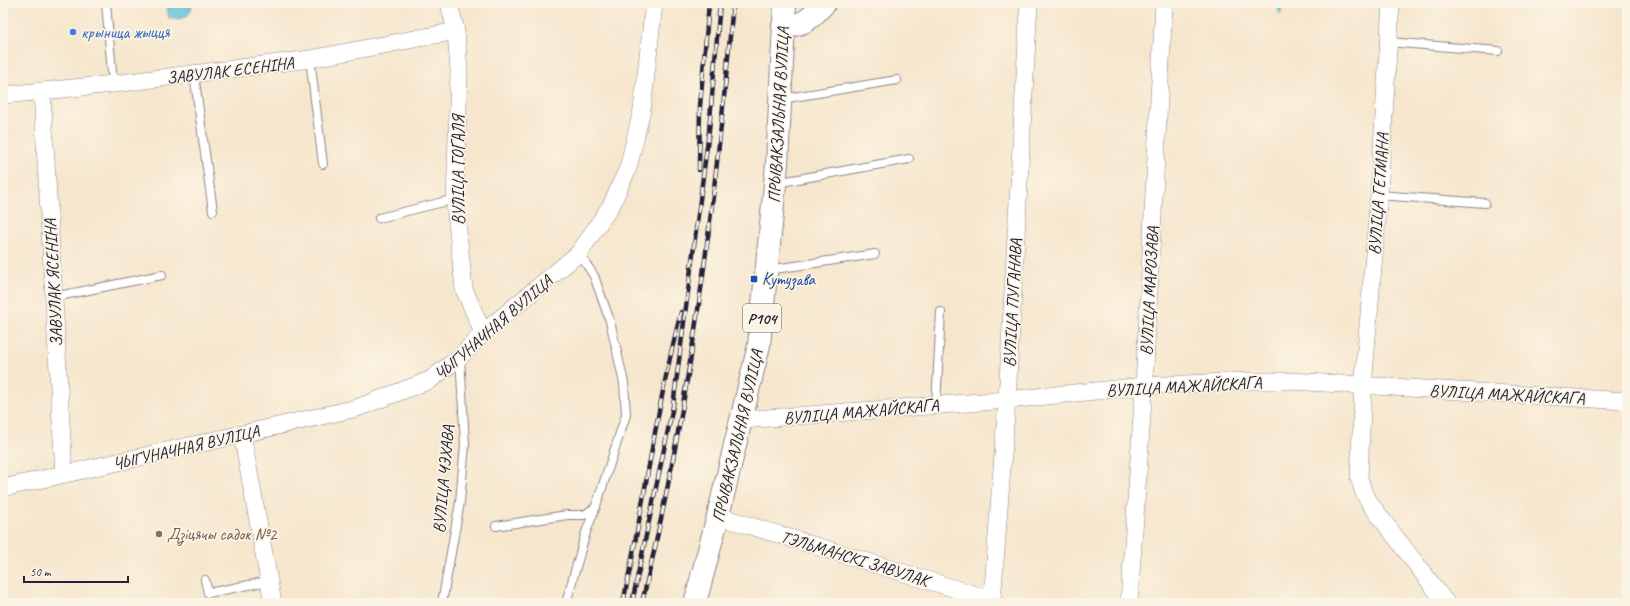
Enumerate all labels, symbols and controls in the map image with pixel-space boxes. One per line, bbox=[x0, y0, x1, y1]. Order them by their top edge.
place label: крыница жыцця bbox=[81, 22, 171, 43]
street label: ПРЫВАКЗАЛЬНАЯ ВУЛІЦА bbox=[763, 25, 794, 204]
marker: крыница жыцця bbox=[68, 27, 78, 37]
street label: ЗАВУЛАК ЕСЕНІНА bbox=[165, 52, 296, 89]
street label: ВУЛІЦА ГОГАЛЯ bbox=[448, 112, 469, 225]
street label: ВУЛІЦА ГЕТМАНА bbox=[1364, 131, 1393, 256]
street label: ЗАВУЛАК ЯСЕНІНА bbox=[40, 217, 67, 347]
street label: ВУЛІЦА МАРОЗАВА bbox=[1136, 226, 1163, 356]
street label: ВУЛІЦА ПУГАНАВА bbox=[999, 238, 1026, 368]
place label: Кутузава bbox=[762, 269, 817, 291]
street label: ЧЫГУНАЧНАЯ ВУЛІЦА bbox=[430, 270, 558, 384]
marker: Кутузава bbox=[749, 274, 759, 284]
road number: Р104 bbox=[743, 304, 781, 332]
street label: ПРЫВАКЗАЛЬНАЯ ВУЛІЦА bbox=[707, 347, 768, 524]
street label: ВУЛІЦА МАЖАЙСКАГА bbox=[1106, 372, 1263, 401]
street label: ВУЛІЦА МАЖАЙСКАГА bbox=[1429, 380, 1586, 409]
street label: ВУЛІЦА МАЖАЙСКАГА bbox=[783, 394, 940, 429]
street label: ЧЫГУНАЧНАЯ ВУЛІЦА bbox=[111, 420, 263, 475]
street label: ВУЛІЦА ЧЭХАВА bbox=[428, 424, 459, 534]
place label: Дзіцячы садок №2 bbox=[167, 524, 278, 546]
street label: ТЭЛЬМАНСКІ ЗАВУЛАК bbox=[778, 526, 935, 592]
marker: Дзіцячы садок №2 bbox=[154, 529, 164, 539]
scale bar bbox=[24, 558, 128, 584]
text: 50 m bbox=[30, 564, 52, 580]

